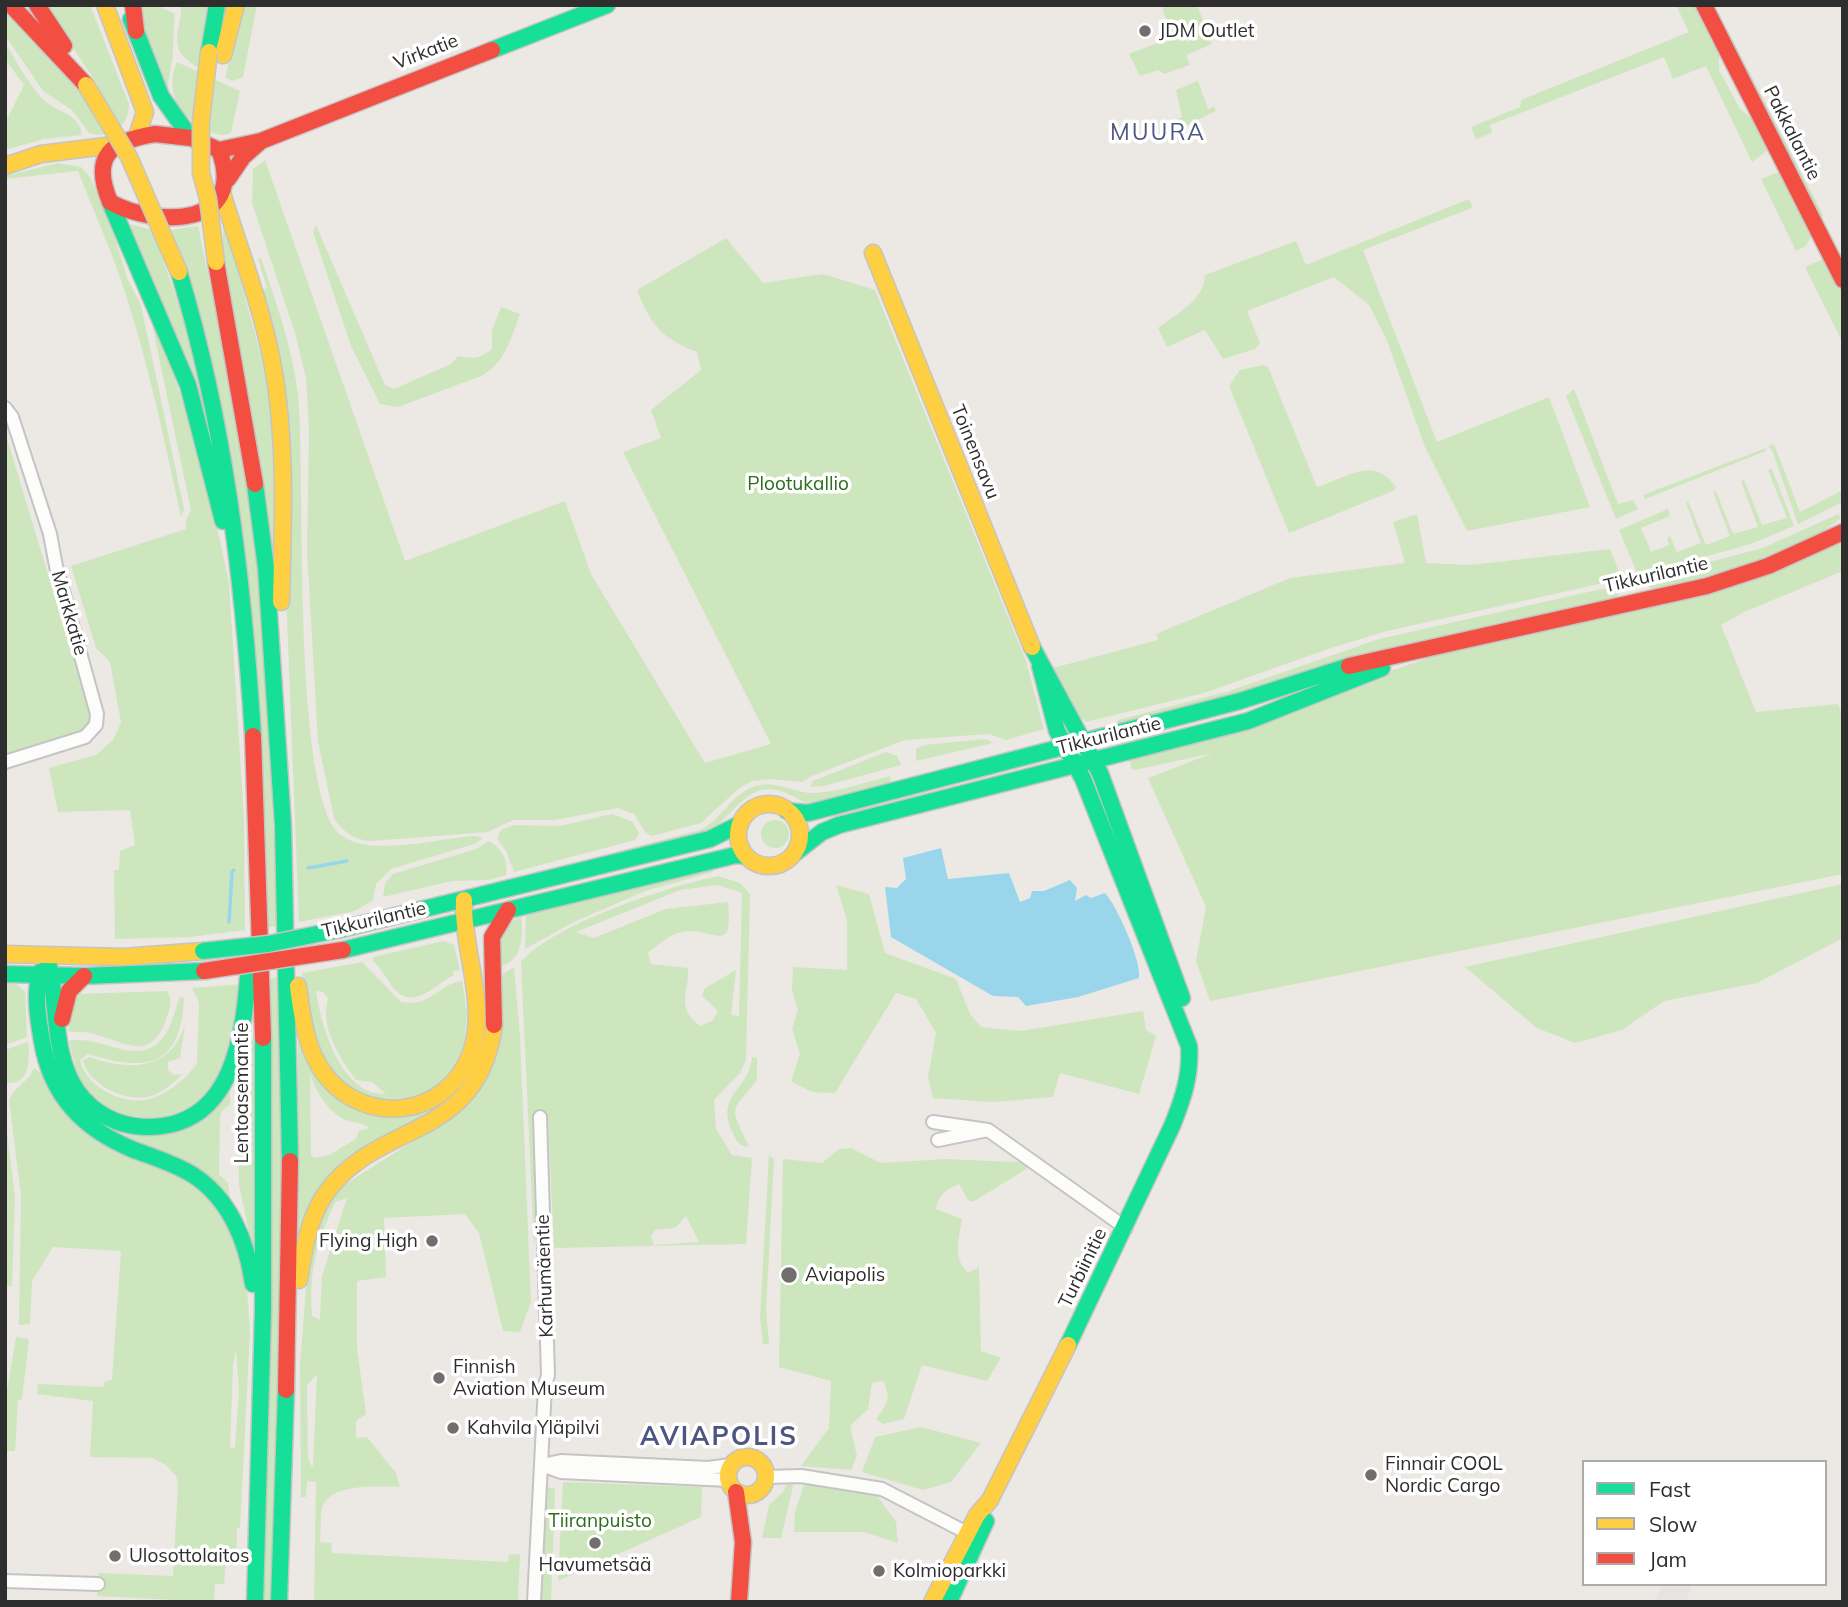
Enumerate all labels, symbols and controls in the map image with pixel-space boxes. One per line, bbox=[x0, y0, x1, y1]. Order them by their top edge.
place label: JDM Outlet bbox=[1159, 20, 1254, 42]
marker: JDM Outlet bbox=[1137, 23, 1153, 39]
street label: Virkatie bbox=[391, 29, 461, 75]
street label: Pakkalantie bbox=[1759, 82, 1825, 184]
district label: MUURA bbox=[1111, 119, 1205, 147]
street label: Toinensavu bbox=[946, 401, 1004, 503]
park label: Plootukallio bbox=[747, 473, 849, 495]
street label: Tikkurilantie bbox=[1602, 552, 1710, 598]
street label: Markkatie bbox=[46, 568, 92, 658]
street label: Tikkurilantie bbox=[1055, 712, 1163, 760]
street label: Tikkurilantie bbox=[320, 897, 428, 943]
street label: Lentoasemantie bbox=[231, 1022, 253, 1164]
street label: Karhumäentie bbox=[531, 1214, 559, 1338]
street label: Turbiinitie bbox=[1054, 1225, 1112, 1311]
place label: Flying High bbox=[319, 1230, 418, 1252]
marker: Flying High bbox=[424, 1233, 440, 1249]
place label: Aviapolis bbox=[805, 1264, 885, 1286]
marker: Aviapolis bbox=[779, 1265, 799, 1285]
place label: Finnish Aviation Museum bbox=[453, 1356, 605, 1400]
marker: Finnish Aviation Museum bbox=[431, 1370, 447, 1386]
place label: Kahvila Yläpilvi bbox=[467, 1417, 599, 1439]
marker: Kahvila Yläpilvi bbox=[445, 1420, 461, 1436]
district label: AVIAPOLIS bbox=[641, 1421, 797, 1453]
place label: Finnair COOL Nordic Cargo bbox=[1385, 1453, 1503, 1497]
legend bbox=[1582, 1460, 1827, 1586]
marker: Finnair COOL Nordic Cargo bbox=[1363, 1467, 1379, 1483]
text: Fast bbox=[1649, 1476, 1691, 1502]
park label: Tiiranpuisto bbox=[548, 1510, 652, 1532]
text: Slow bbox=[1649, 1511, 1697, 1537]
marker: Havumetsää bbox=[587, 1535, 603, 1551]
place label: Ulosottolaitos bbox=[129, 1545, 249, 1567]
text: Jam bbox=[1649, 1546, 1687, 1572]
marker: Ulosottolaitos bbox=[107, 1548, 123, 1564]
place label: Havumetsää bbox=[539, 1554, 651, 1576]
place label: Kolmioparkki bbox=[893, 1560, 1006, 1582]
marker: Kolmioparkki bbox=[871, 1563, 887, 1579]

